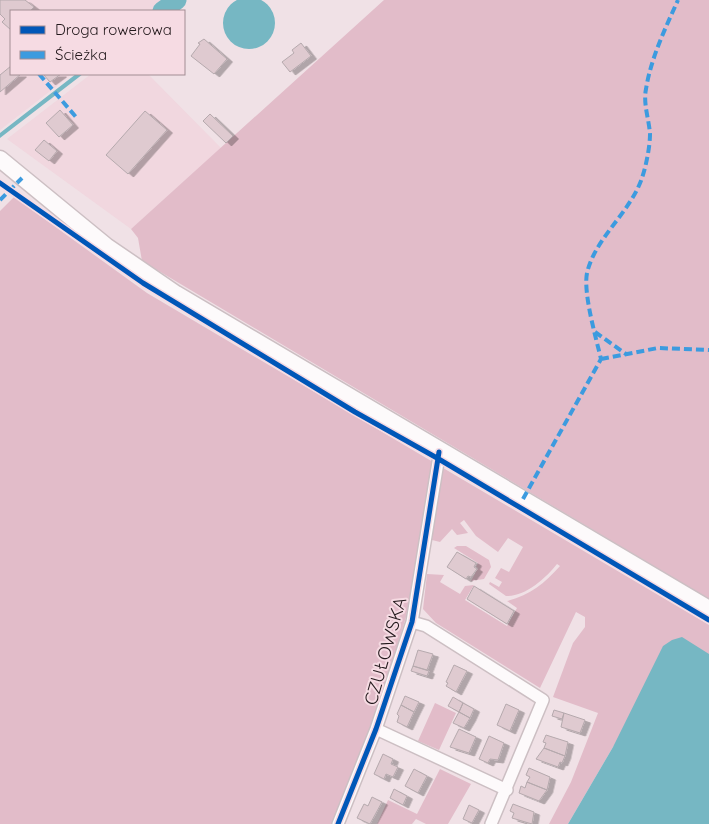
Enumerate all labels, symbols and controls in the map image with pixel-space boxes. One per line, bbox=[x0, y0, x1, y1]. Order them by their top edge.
legend bbox=[10, 10, 185, 75]
text: Droga rowerowa bbox=[55, 20, 172, 39]
text: Ścieżka bbox=[55, 45, 107, 64]
street label: CZUŁOWSKA bbox=[359, 594, 412, 708]

